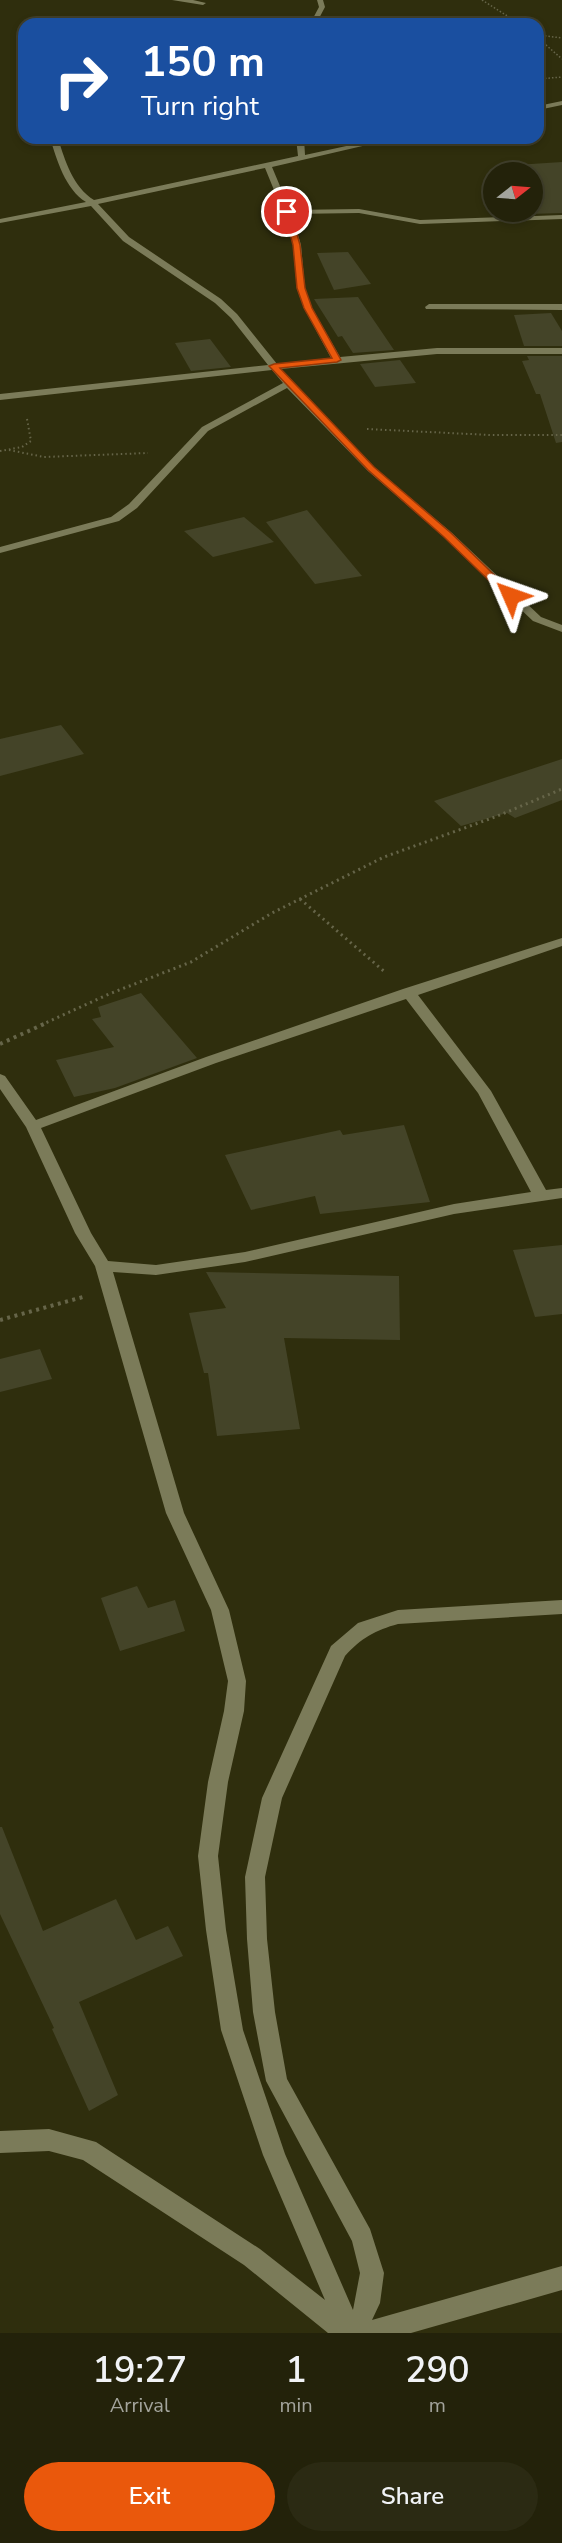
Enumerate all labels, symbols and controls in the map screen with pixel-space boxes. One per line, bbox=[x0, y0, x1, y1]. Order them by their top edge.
text: 150 m bbox=[141, 34, 265, 91]
icon: right bbox=[42, 42, 120, 120]
text: Turn right bbox=[141, 88, 259, 125]
north arrow bbox=[483, 162, 543, 222]
map controls bbox=[483, 162, 543, 222]
pin bbox=[261, 186, 312, 237]
icon: arrive bbox=[270, 195, 303, 228]
position arrow bbox=[479, 564, 543, 628]
text: 19:27 bbox=[92, 2346, 187, 2395]
text: 1 bbox=[285, 2346, 307, 2395]
text: 290 bbox=[405, 2346, 470, 2395]
text: Arrival bbox=[110, 2392, 170, 2419]
text: min bbox=[280, 2392, 313, 2419]
text: m bbox=[429, 2392, 446, 2419]
button: Exit bbox=[24, 2462, 275, 2531]
button: Share bbox=[287, 2462, 538, 2531]

